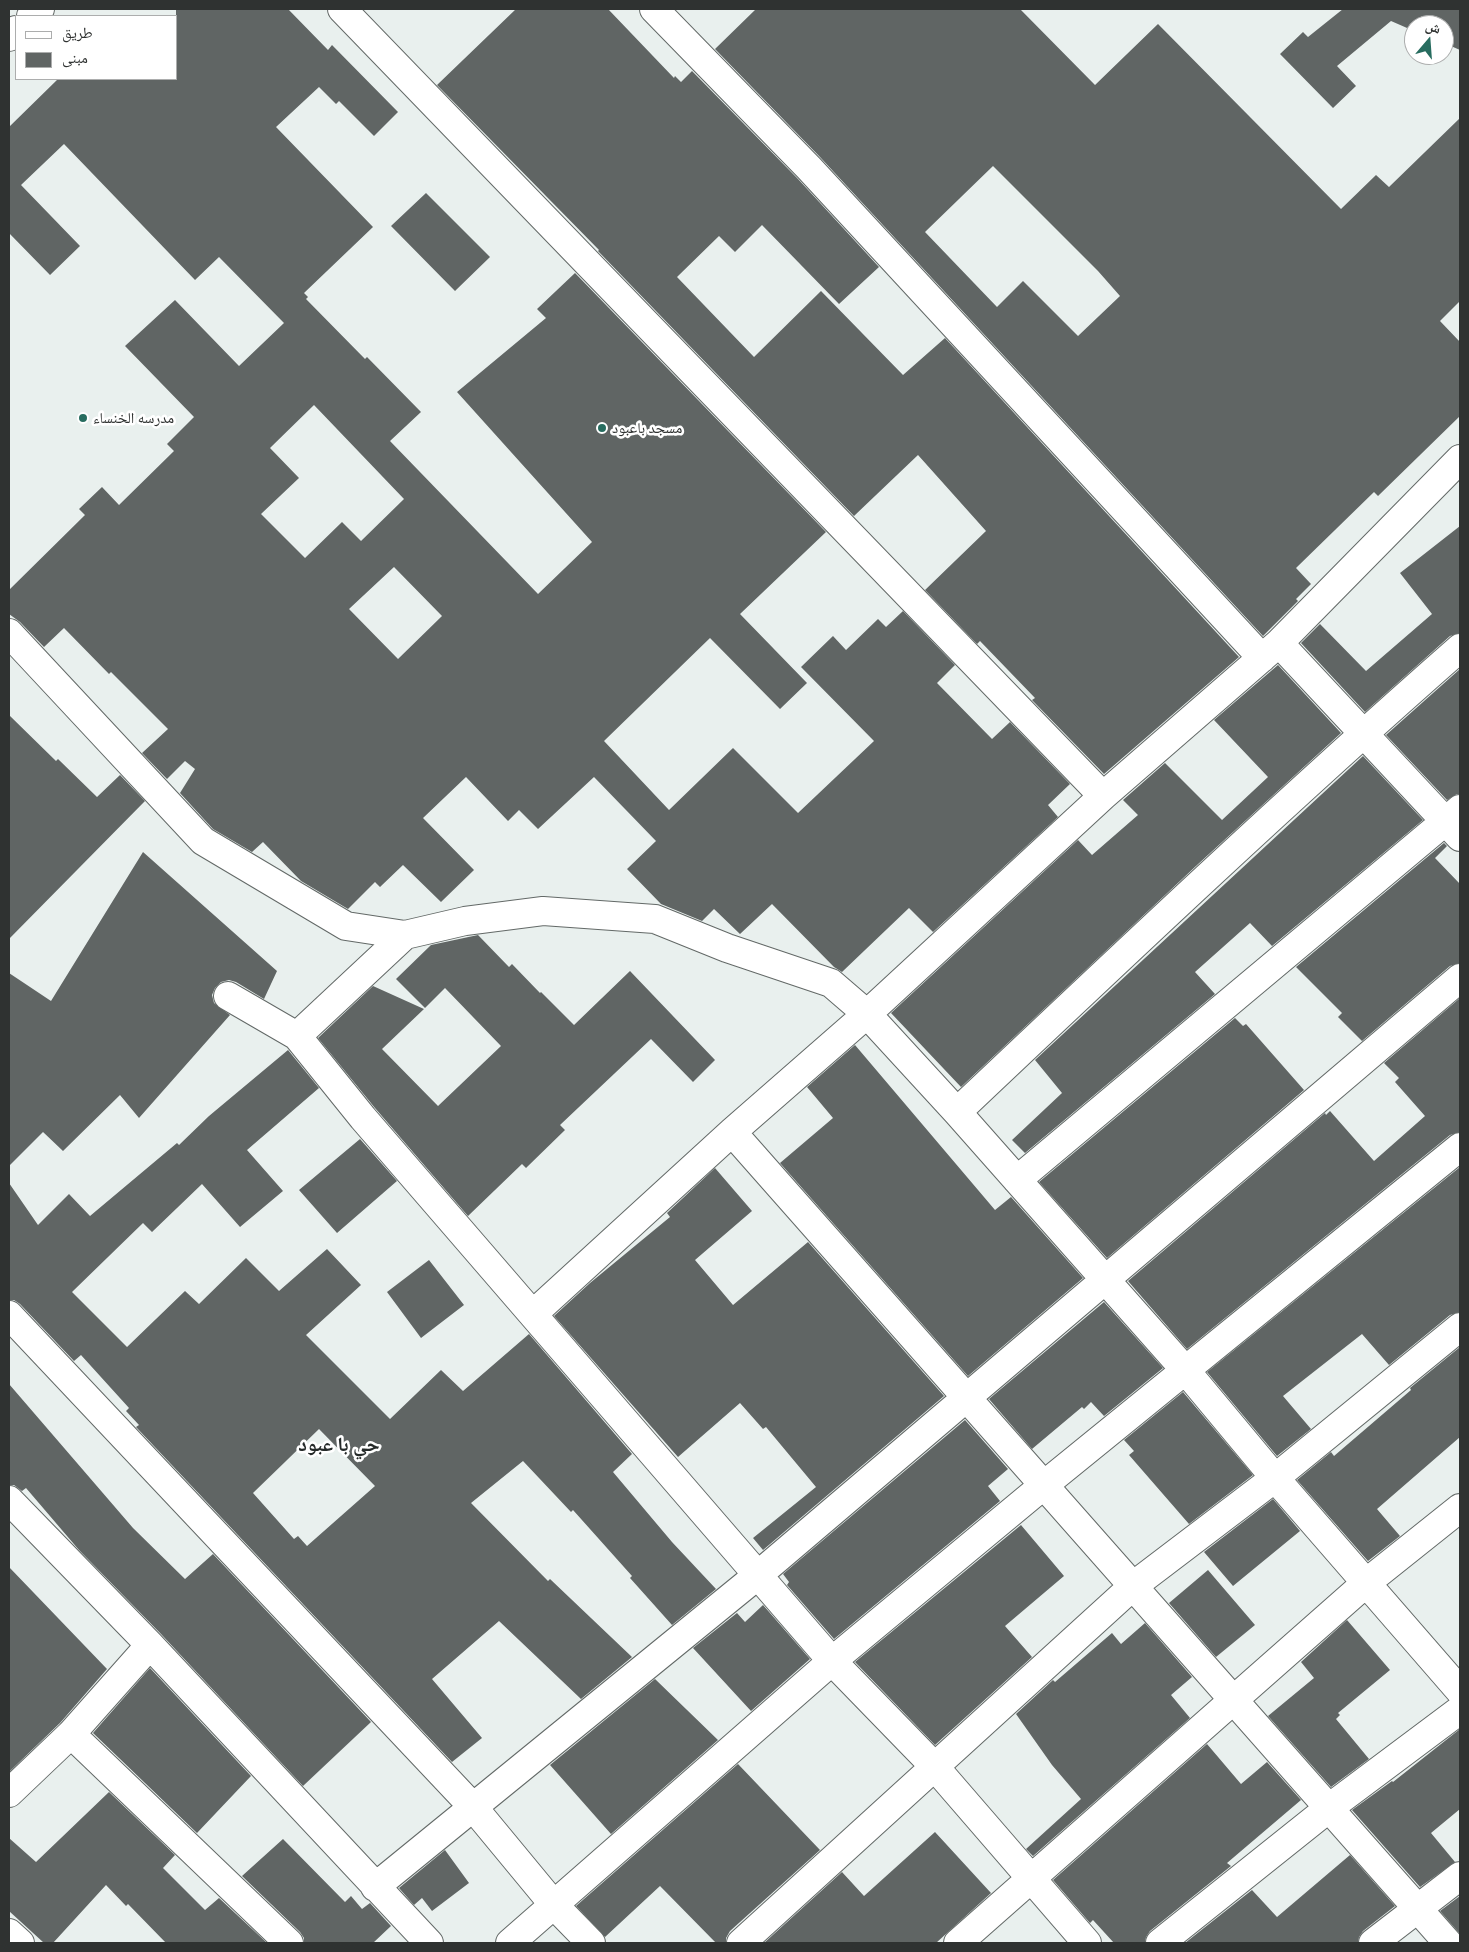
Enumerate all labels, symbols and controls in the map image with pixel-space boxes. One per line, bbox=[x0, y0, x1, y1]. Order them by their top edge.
legend bbox=[15, 15, 178, 80]
north arrow bbox=[1404, 15, 1454, 65]
text: ش bbox=[1424, 16, 1443, 37]
text: طريق bbox=[62, 23, 93, 41]
text: مبنى bbox=[62, 48, 88, 66]
place label: مدرسه الخنساء bbox=[93, 409, 174, 427]
marker: مدرسه الخنساء bbox=[77, 412, 89, 424]
place label: مسجد باعبود bbox=[612, 419, 682, 437]
marker: مسجد باعبود bbox=[596, 422, 608, 434]
district label: حي با عبود bbox=[298, 1432, 380, 1456]

